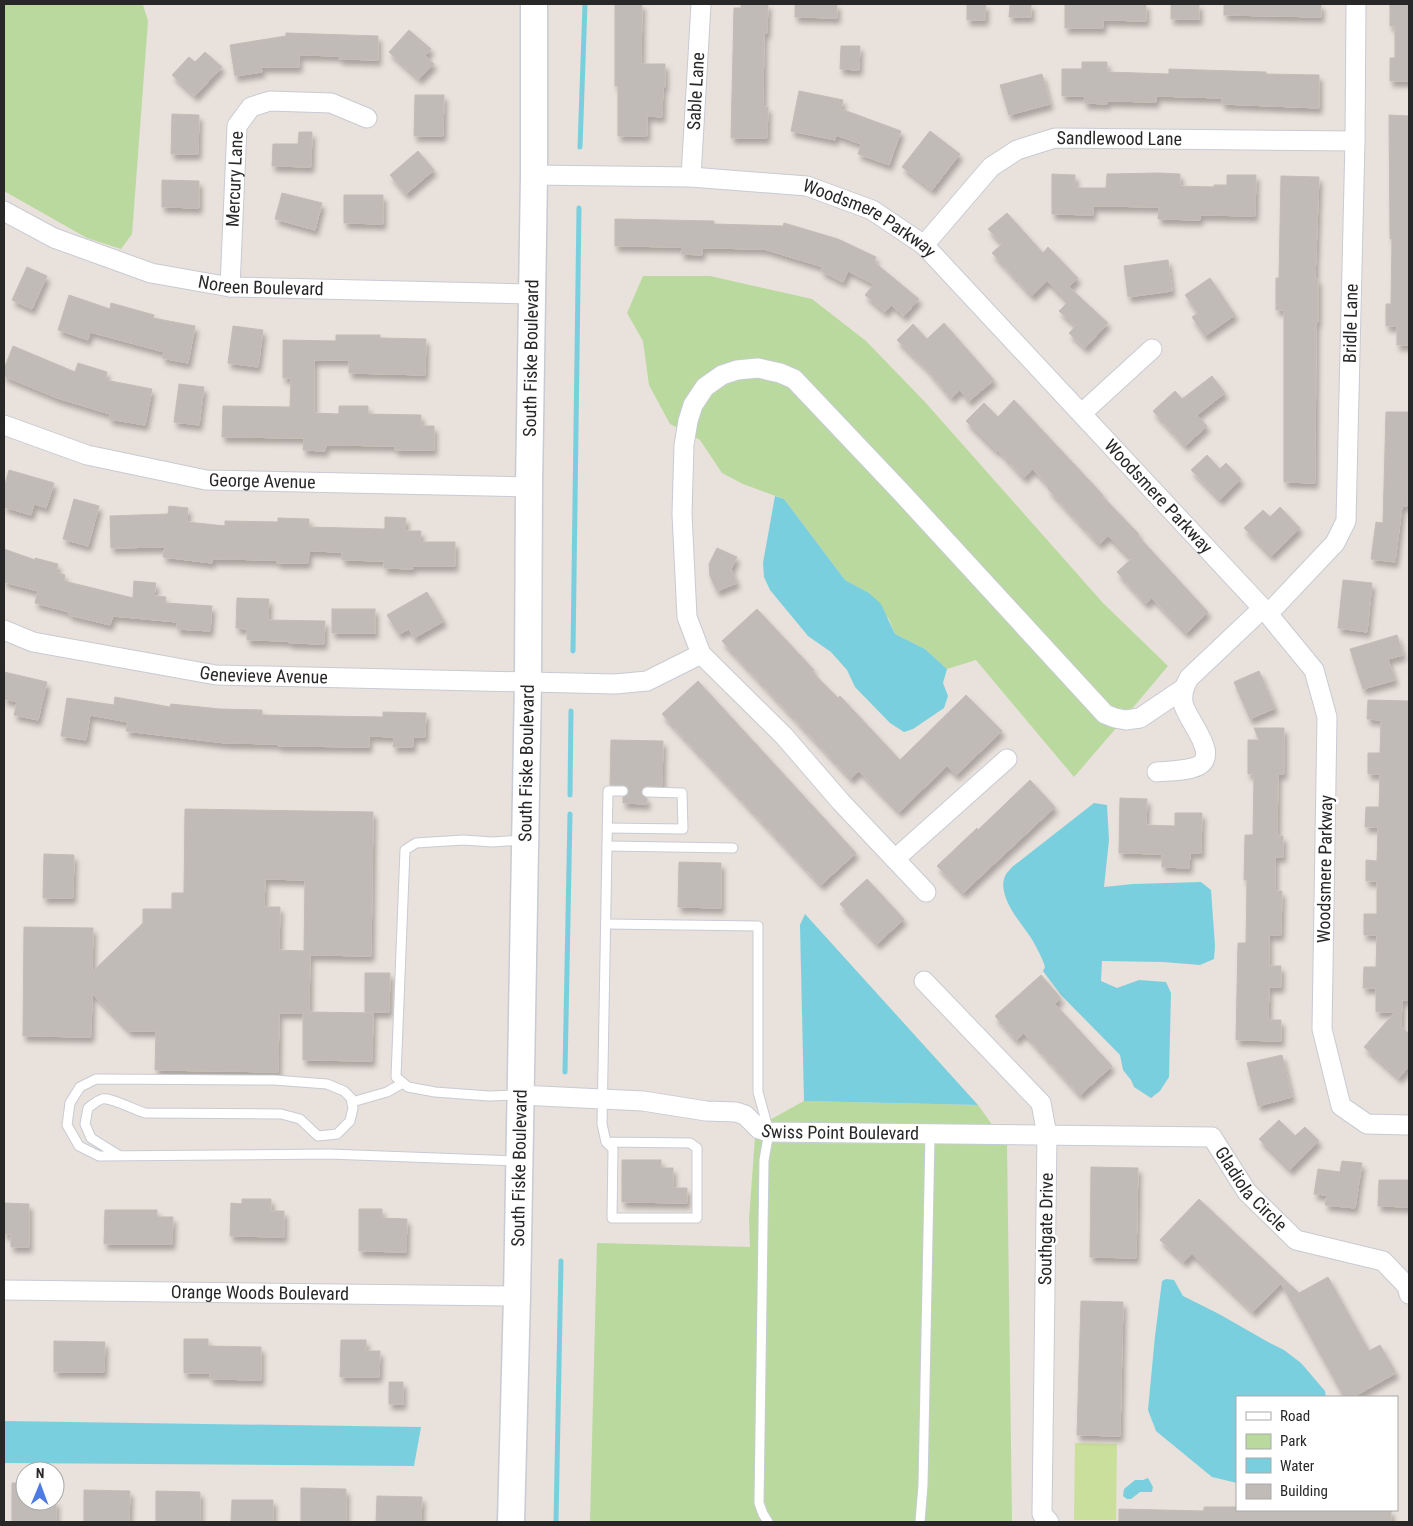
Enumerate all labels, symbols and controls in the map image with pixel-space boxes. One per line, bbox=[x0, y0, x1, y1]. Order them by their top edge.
street label: Sable Lane bbox=[683, 52, 708, 131]
street label: Sandlewood Lane bbox=[1056, 127, 1182, 149]
street label: Mercury Lane bbox=[222, 131, 247, 228]
street label: Woodsmere Parkway bbox=[800, 174, 941, 262]
street label: Noreen Boulevard bbox=[197, 271, 324, 299]
street label: South Fiske Boulevard bbox=[519, 279, 542, 437]
street label: Bridle Lane bbox=[1339, 283, 1362, 363]
street label: Woodsmere Parkway bbox=[1100, 435, 1217, 558]
street label: George Avenue bbox=[209, 469, 316, 492]
street label: Genevieve Avenue bbox=[198, 661, 328, 688]
street label: South Fiske Boulevard bbox=[514, 684, 538, 842]
street label: Woodsmere Parkway bbox=[1313, 794, 1336, 943]
street label: South Fiske Boulevard bbox=[507, 1089, 531, 1247]
street label: Swiss Point Boulevard bbox=[759, 1119, 919, 1144]
street label: Gladiola Circle bbox=[1211, 1143, 1292, 1235]
street label: Southgate Drive bbox=[1034, 1173, 1057, 1285]
street label: Orange Woods Boulevard bbox=[171, 1281, 349, 1304]
legend bbox=[1236, 1396, 1398, 1511]
text: Road bbox=[1280, 1407, 1310, 1425]
text: Park bbox=[1280, 1432, 1307, 1450]
text: Water bbox=[1280, 1457, 1315, 1475]
north arrow bbox=[15, 1461, 65, 1511]
text: N bbox=[36, 1465, 45, 1481]
text: Building bbox=[1280, 1482, 1328, 1500]

